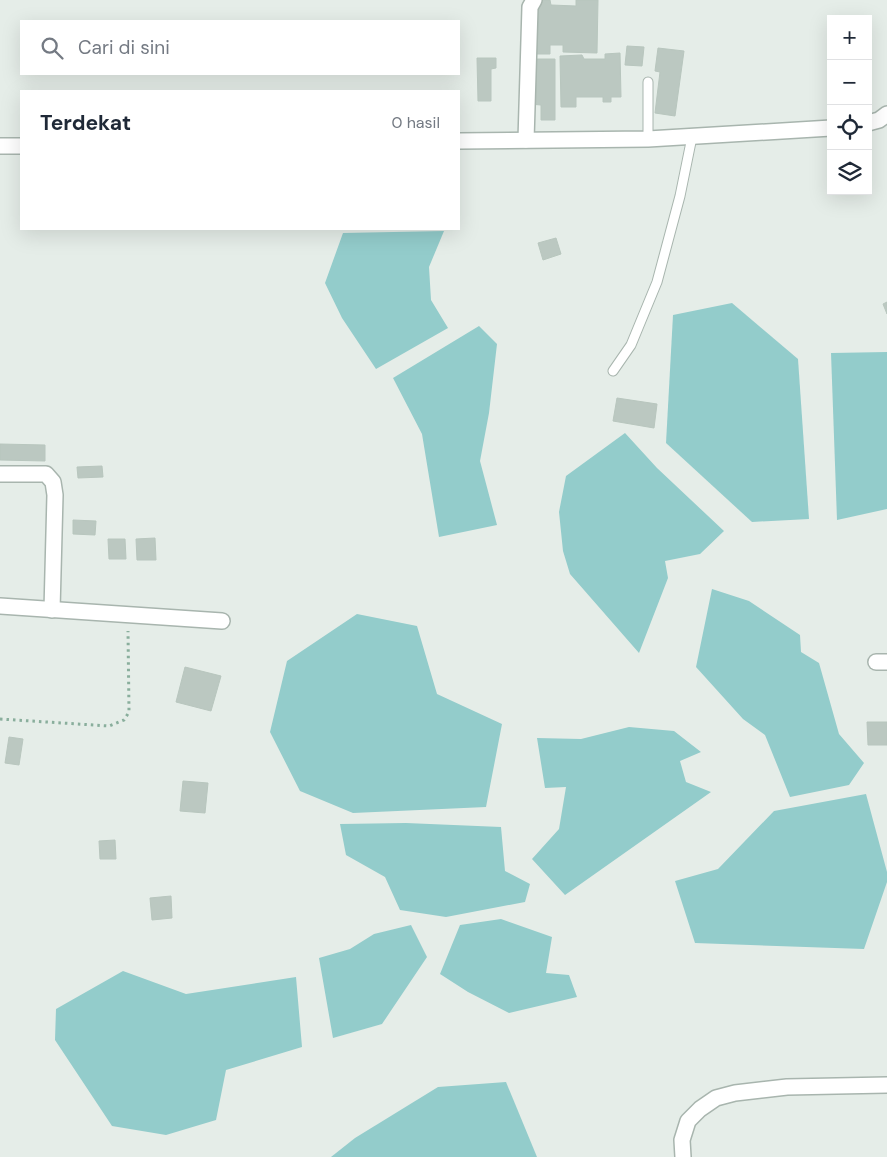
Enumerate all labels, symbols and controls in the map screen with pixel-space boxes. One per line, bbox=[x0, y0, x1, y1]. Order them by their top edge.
map controls bbox=[827, 15, 872, 195]
button: + bbox=[827, 15, 872, 60]
search box bbox=[20, 20, 460, 75]
icon: search bbox=[38, 34, 66, 62]
text: Cari di sini bbox=[78, 35, 170, 60]
button: − bbox=[827, 60, 872, 105]
button: locate bbox=[827, 105, 872, 150]
text: Terdekat bbox=[40, 109, 131, 137]
text: 0 hasil bbox=[391, 112, 440, 133]
button: layers bbox=[827, 150, 872, 195]

